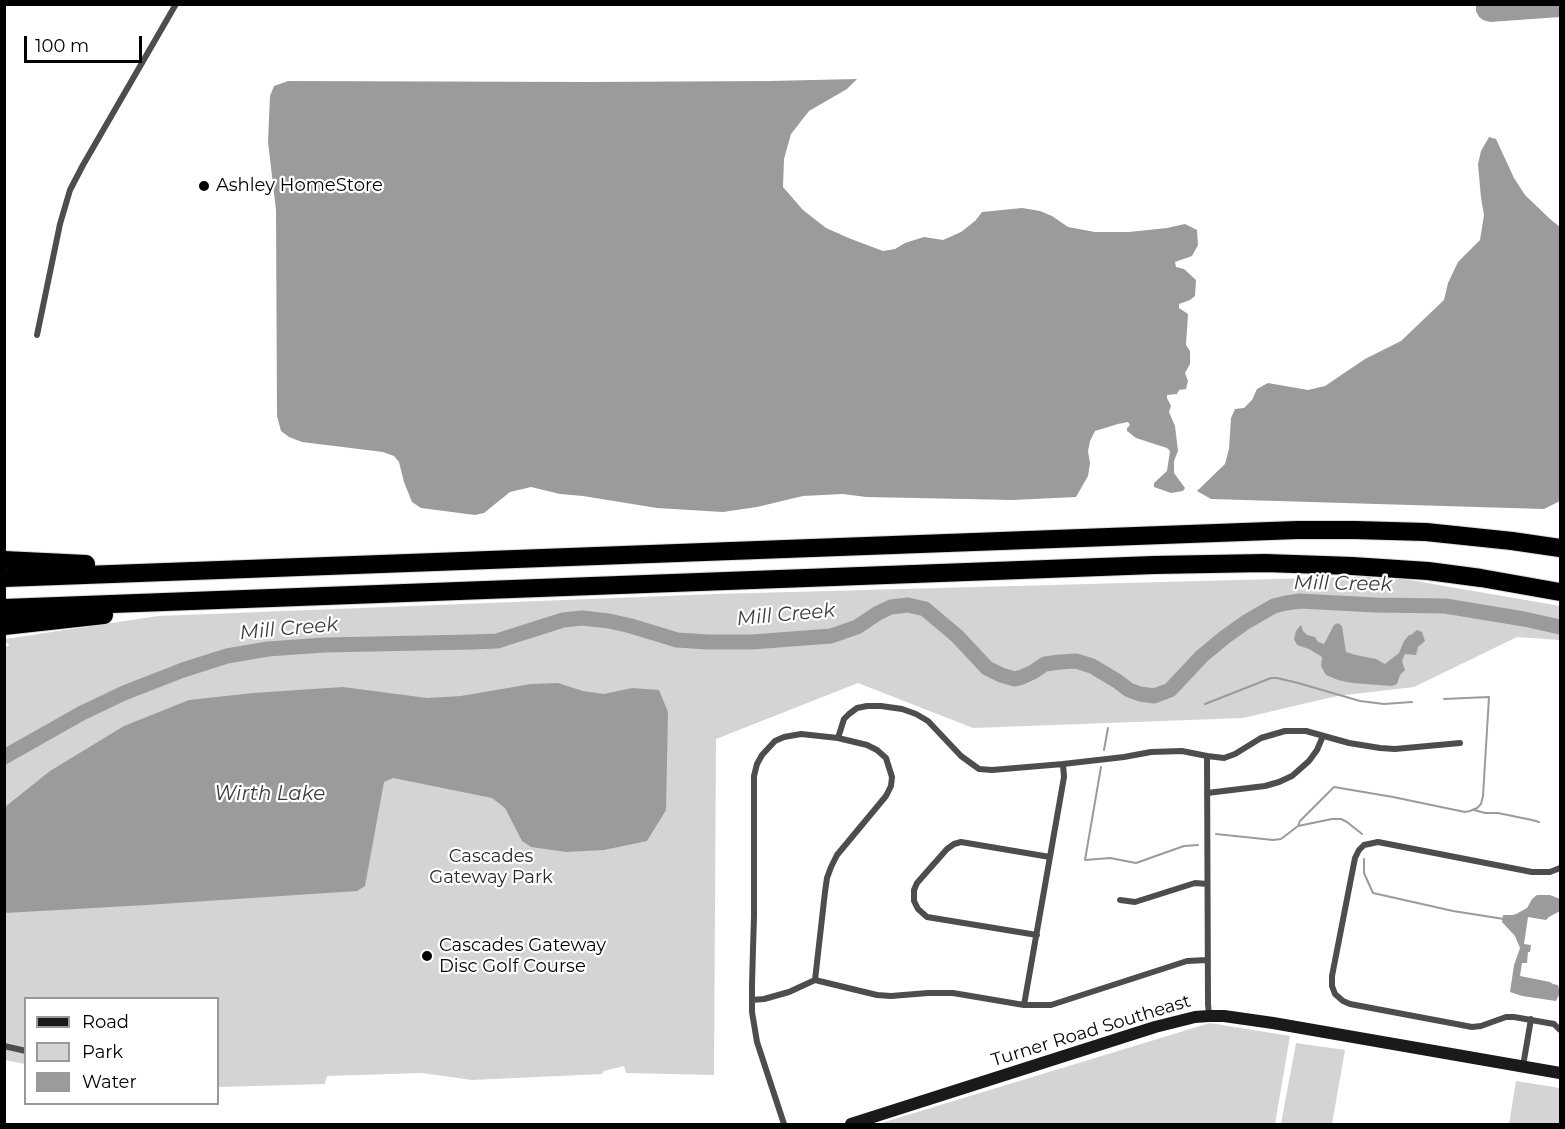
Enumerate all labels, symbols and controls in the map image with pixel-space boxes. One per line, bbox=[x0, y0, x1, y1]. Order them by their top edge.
scale bar bbox=[27, 24, 146, 62]
text: 100 m bbox=[35, 35, 89, 57]
place label: Ashley HomeStore bbox=[216, 175, 383, 197]
marker: Ashley HomeStore bbox=[197, 179, 211, 193]
water label: Mill Creek bbox=[1293, 571, 1393, 597]
water label: Mill Creek bbox=[736, 599, 836, 631]
water label: Mill Creek bbox=[239, 613, 339, 645]
water label: Wirth Lake bbox=[215, 782, 325, 806]
park label: Cascades Gateway Park bbox=[429, 846, 553, 888]
place label: Cascades Gateway Disc Golf Course bbox=[439, 935, 606, 978]
marker: Cascades Gateway Disc Golf Course bbox=[420, 949, 434, 963]
street label: Turner Road Southeast bbox=[989, 990, 1193, 1072]
legend bbox=[24, 997, 219, 1105]
text: Road bbox=[82, 1011, 129, 1033]
text: Park bbox=[82, 1041, 123, 1063]
text: Water bbox=[82, 1071, 137, 1093]

